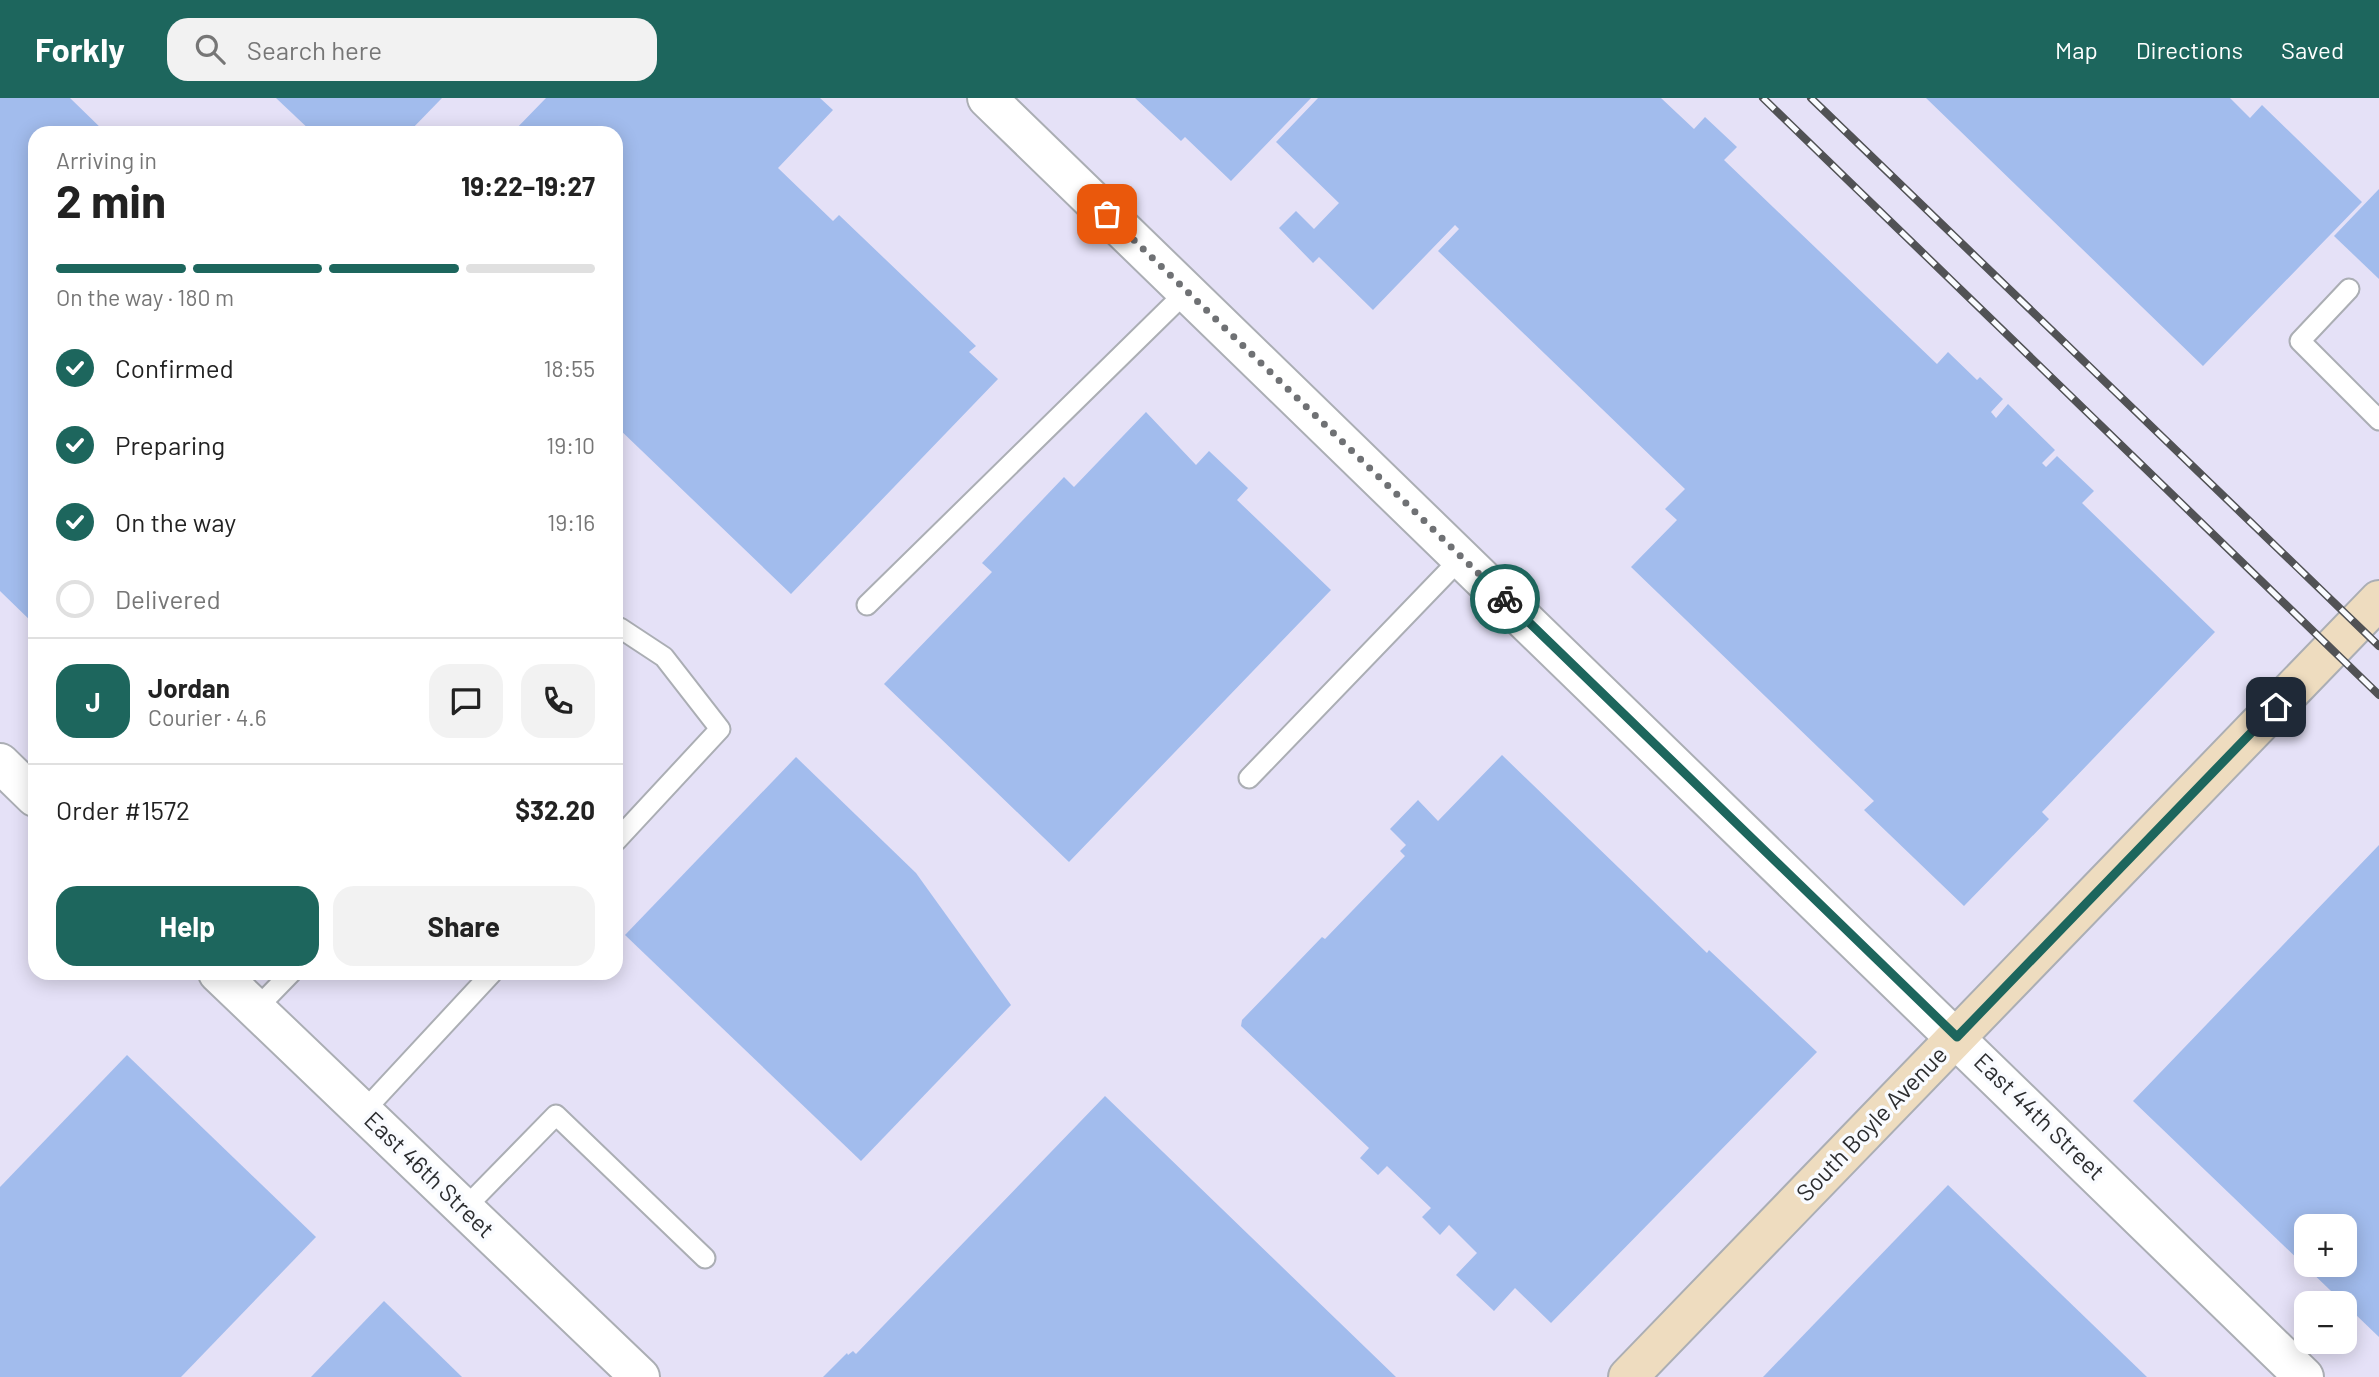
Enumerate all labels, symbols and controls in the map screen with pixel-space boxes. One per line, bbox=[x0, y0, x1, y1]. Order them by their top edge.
search box bbox=[167, 18, 657, 81]
text: Forkly bbox=[35, 29, 125, 69]
icon: search bbox=[191, 30, 229, 68]
text: Search here bbox=[247, 34, 382, 65]
text: Map bbox=[2055, 35, 2098, 64]
text: Directions bbox=[2136, 35, 2243, 64]
text: Saved bbox=[2281, 35, 2344, 64]
text: Arriving in bbox=[56, 146, 157, 174]
text: 19:22–19:27 bbox=[461, 170, 595, 201]
text: 2 min bbox=[56, 172, 166, 227]
pin bbox=[1077, 184, 1137, 244]
icon: bag bbox=[1088, 195, 1126, 233]
text: On the way · 180 m bbox=[56, 283, 234, 311]
icon: check bbox=[56, 349, 94, 387]
text: Confirmed bbox=[115, 352, 234, 383]
text: 18:55 bbox=[544, 354, 595, 382]
icon: check bbox=[56, 426, 94, 464]
text: Preparing bbox=[115, 429, 225, 460]
text: 19:10 bbox=[546, 431, 595, 459]
icon: check bbox=[56, 503, 94, 541]
text: On the way bbox=[115, 506, 236, 537]
text: 19:16 bbox=[547, 508, 595, 536]
courier bbox=[1470, 564, 1540, 634]
icon: bike bbox=[1486, 580, 1524, 618]
text: Delivered bbox=[115, 583, 221, 614]
button: chat bbox=[429, 664, 503, 738]
button: phone bbox=[521, 664, 595, 738]
text: Jordan bbox=[148, 672, 230, 703]
pin bbox=[2246, 677, 2306, 737]
text: J bbox=[85, 686, 101, 717]
icon: home bbox=[2257, 688, 2295, 726]
text: Courier · 4.6 bbox=[148, 703, 267, 731]
text: Order #1572 bbox=[56, 794, 190, 825]
text: $32.20 bbox=[515, 794, 595, 825]
button: Help bbox=[56, 886, 319, 966]
button: Share bbox=[333, 886, 595, 966]
street label: South Boyle Avenue bbox=[1789, 1039, 1952, 1207]
street label: East 44th Street bbox=[1969, 1046, 2111, 1185]
street label: East 46th Street bbox=[359, 1105, 501, 1243]
map controls bbox=[2294, 1214, 2357, 1354]
button: + bbox=[2294, 1214, 2357, 1277]
button: − bbox=[2294, 1291, 2357, 1354]

